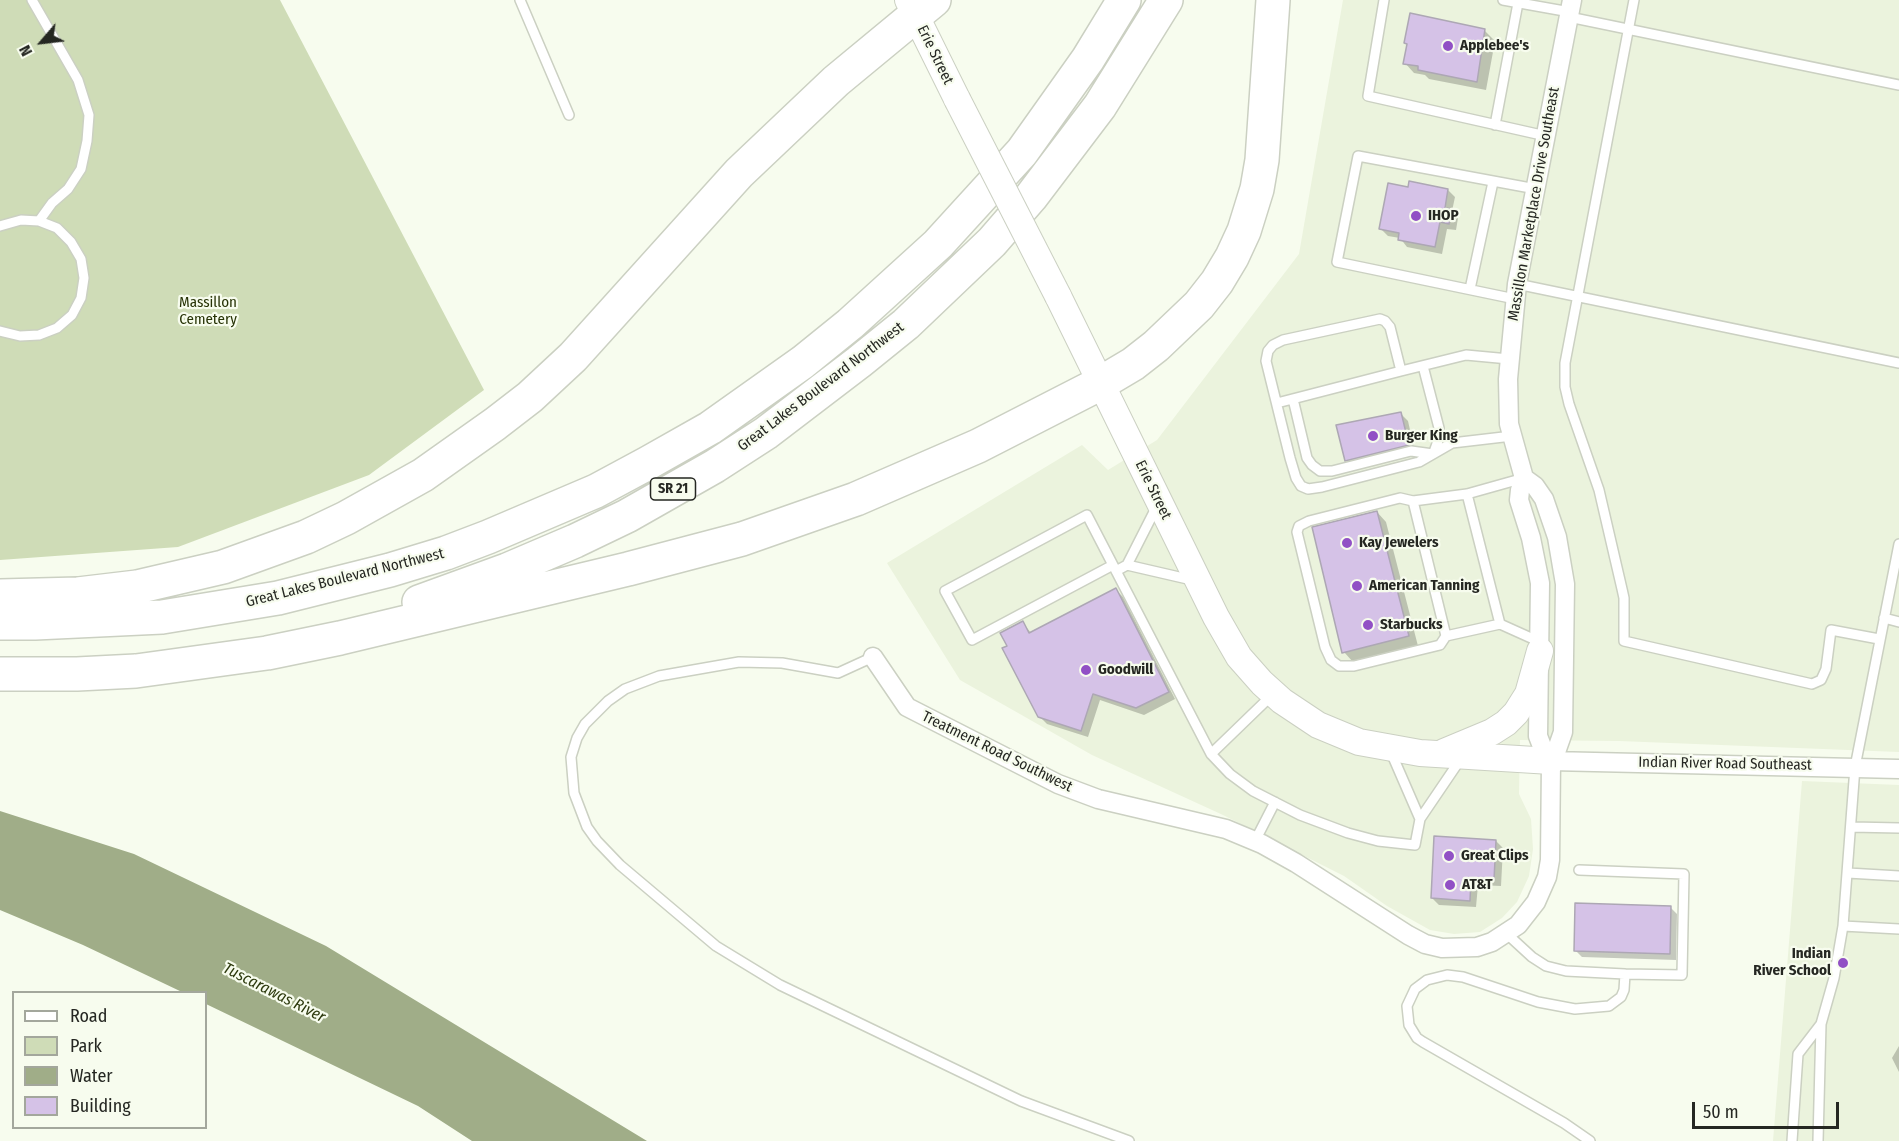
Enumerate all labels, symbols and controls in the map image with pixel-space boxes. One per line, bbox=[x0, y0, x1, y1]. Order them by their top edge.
north arrow bbox=[12, 12, 72, 72]
street label: Erie Street bbox=[913, 22, 957, 88]
place label: Applebee's bbox=[1460, 37, 1529, 55]
marker: Applebee's bbox=[1441, 39, 1455, 53]
text: N bbox=[15, 42, 36, 59]
street label: Massillon Marketplace Drive Southeast bbox=[1505, 86, 1563, 322]
place label: IHOP bbox=[1428, 207, 1459, 225]
marker: IHOP bbox=[1409, 209, 1423, 223]
park label: Massillon Cemetery bbox=[179, 294, 237, 329]
street label: Great Lakes Boulevard Northwest bbox=[734, 319, 908, 455]
place label: Burger King bbox=[1385, 427, 1458, 445]
marker: Burger King bbox=[1366, 429, 1380, 443]
street label: Erie Street bbox=[1131, 457, 1175, 523]
road number: SR 21 bbox=[650, 478, 696, 500]
place label: Kay Jewelers bbox=[1359, 534, 1438, 552]
marker: Kay Jewelers bbox=[1340, 536, 1354, 550]
street label: Great Lakes Boulevard Northwest bbox=[244, 545, 446, 611]
place label: American Tanning bbox=[1369, 577, 1479, 595]
marker: American Tanning bbox=[1350, 579, 1364, 593]
place label: Starbucks bbox=[1380, 616, 1442, 634]
marker: Starbucks bbox=[1361, 618, 1375, 632]
place label: Goodwill bbox=[1098, 661, 1153, 679]
marker: Goodwill bbox=[1079, 663, 1093, 677]
street label: Treatment Road Southwest bbox=[919, 708, 1075, 796]
street label: Indian River Road Southeast bbox=[1638, 753, 1812, 775]
place label: Great Clips bbox=[1461, 847, 1529, 865]
marker: Great Clips bbox=[1442, 849, 1456, 863]
place label: AT&T bbox=[1462, 876, 1493, 894]
marker: AT&T bbox=[1443, 878, 1457, 892]
place label: Indian River School bbox=[1753, 945, 1831, 980]
marker: Indian River School bbox=[1836, 956, 1850, 970]
water label: Tuscarawas River bbox=[220, 959, 328, 1027]
legend bbox=[12, 991, 207, 1129]
text: Road bbox=[70, 1005, 107, 1027]
text: Park bbox=[70, 1035, 102, 1057]
text: Water bbox=[70, 1065, 113, 1087]
scale bar bbox=[1695, 1090, 1842, 1128]
text: Building bbox=[70, 1095, 131, 1117]
text: 50 m bbox=[1703, 1101, 1739, 1123]

